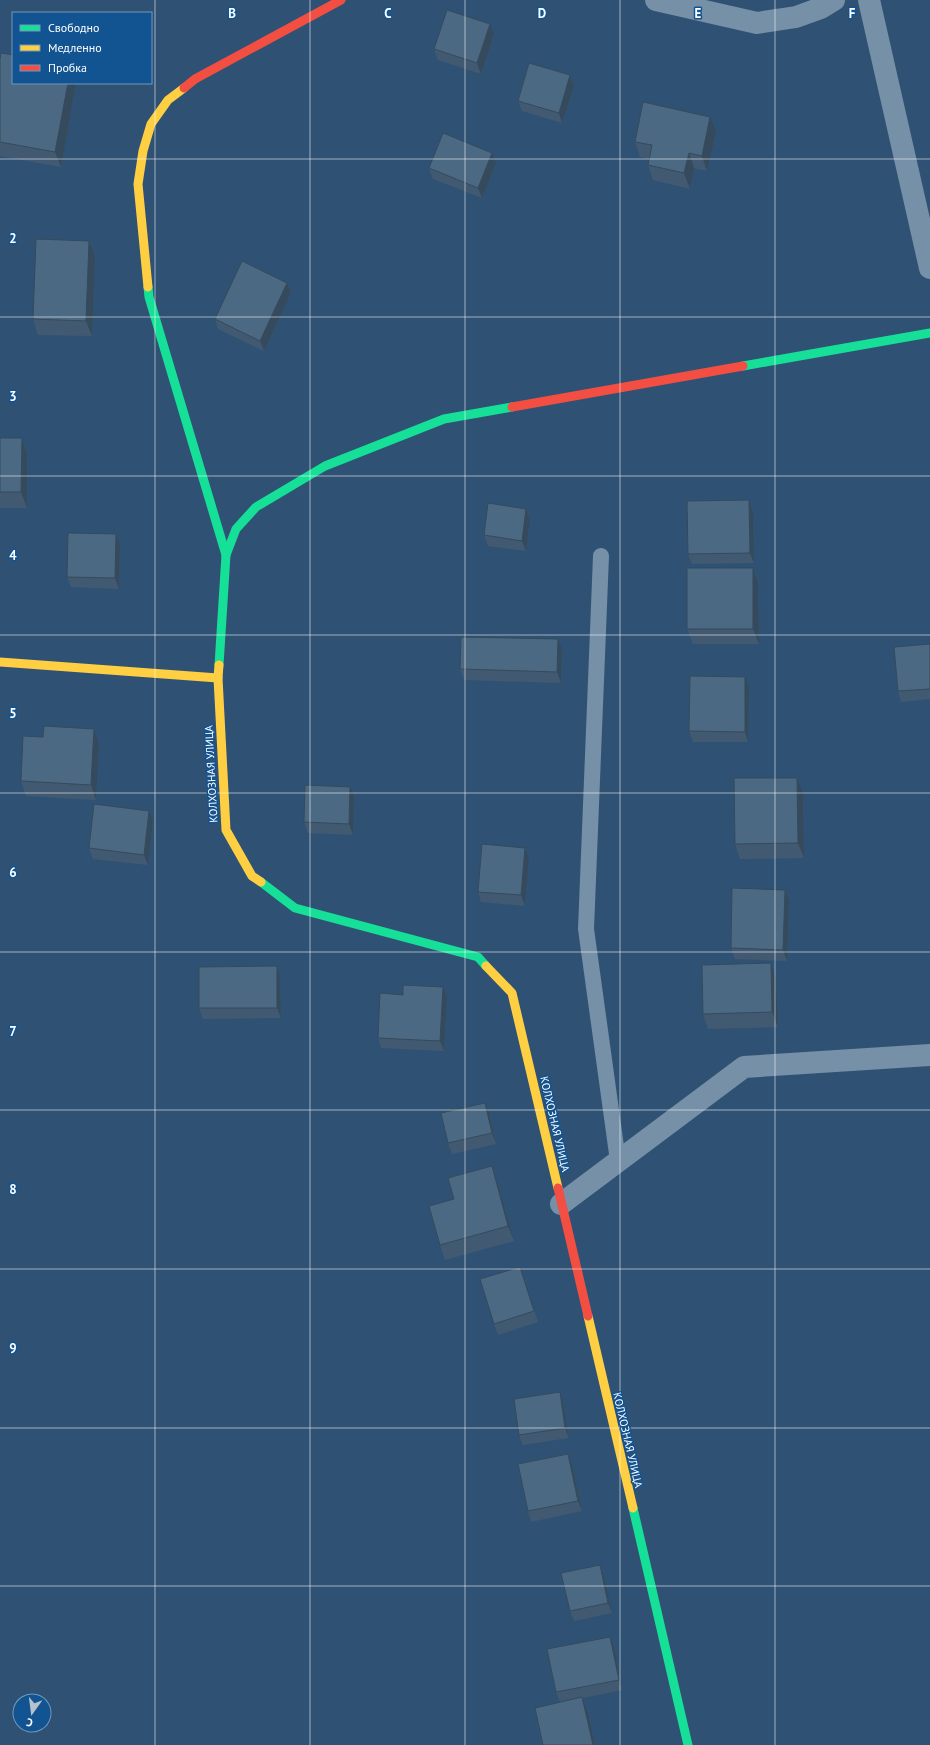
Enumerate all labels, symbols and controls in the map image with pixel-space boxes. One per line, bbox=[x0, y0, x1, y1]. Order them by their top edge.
text: B bbox=[228, 5, 236, 22]
text: C bbox=[384, 5, 392, 22]
text: D bbox=[538, 5, 546, 22]
text: E bbox=[695, 5, 702, 22]
text: F bbox=[849, 5, 856, 22]
legend bbox=[12, 12, 152, 84]
text: Свободно bbox=[48, 20, 99, 35]
text: Медленно bbox=[48, 40, 102, 55]
text: Пробка bbox=[48, 60, 87, 75]
text: 2 bbox=[9, 230, 17, 247]
text: 3 bbox=[9, 388, 17, 405]
text: 4 bbox=[9, 547, 17, 564]
text: 5 bbox=[9, 705, 17, 722]
street label: КОЛХОЗНАЯ УЛИЦА bbox=[201, 724, 221, 823]
text: 6 bbox=[9, 864, 17, 881]
text: 7 bbox=[9, 1023, 17, 1040]
street label: КОЛХОЗНАЯ УЛИЦА bbox=[537, 1075, 573, 1174]
text: 8 bbox=[9, 1181, 17, 1198]
text: 9 bbox=[9, 1340, 17, 1357]
street label: КОЛХОЗНАЯ УЛИЦА bbox=[610, 1391, 646, 1490]
north arrow bbox=[12, 1693, 52, 1733]
text: С bbox=[25, 1715, 34, 1730]

